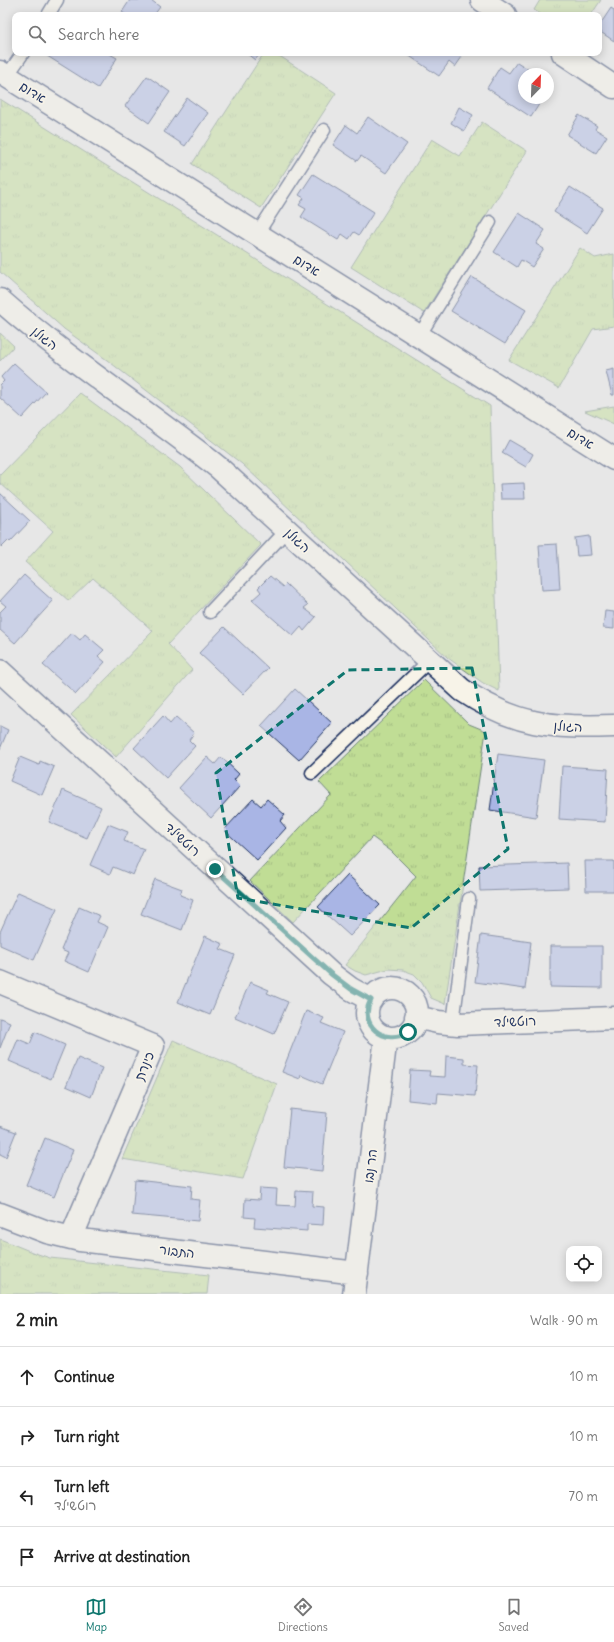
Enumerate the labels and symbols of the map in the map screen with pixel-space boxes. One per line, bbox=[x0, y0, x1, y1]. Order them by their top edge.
north arrow bbox=[518, 68, 554, 104]
street label: אדום bbox=[16, 78, 49, 107]
street label: אדום bbox=[290, 251, 323, 280]
street label: הגולן bbox=[28, 323, 61, 354]
street label: אדום bbox=[564, 424, 597, 453]
street label: הגולן bbox=[281, 524, 314, 556]
street label: הגולן bbox=[553, 717, 583, 736]
street label: רוטשילד bbox=[161, 819, 204, 860]
route end bbox=[206, 860, 224, 878]
street label: רוטשילד bbox=[493, 1012, 537, 1031]
route start bbox=[399, 1023, 417, 1041]
street label: כינרת bbox=[131, 1049, 158, 1083]
street label: הר נבו bbox=[360, 1148, 381, 1184]
street label: התבור bbox=[158, 1241, 196, 1262]

